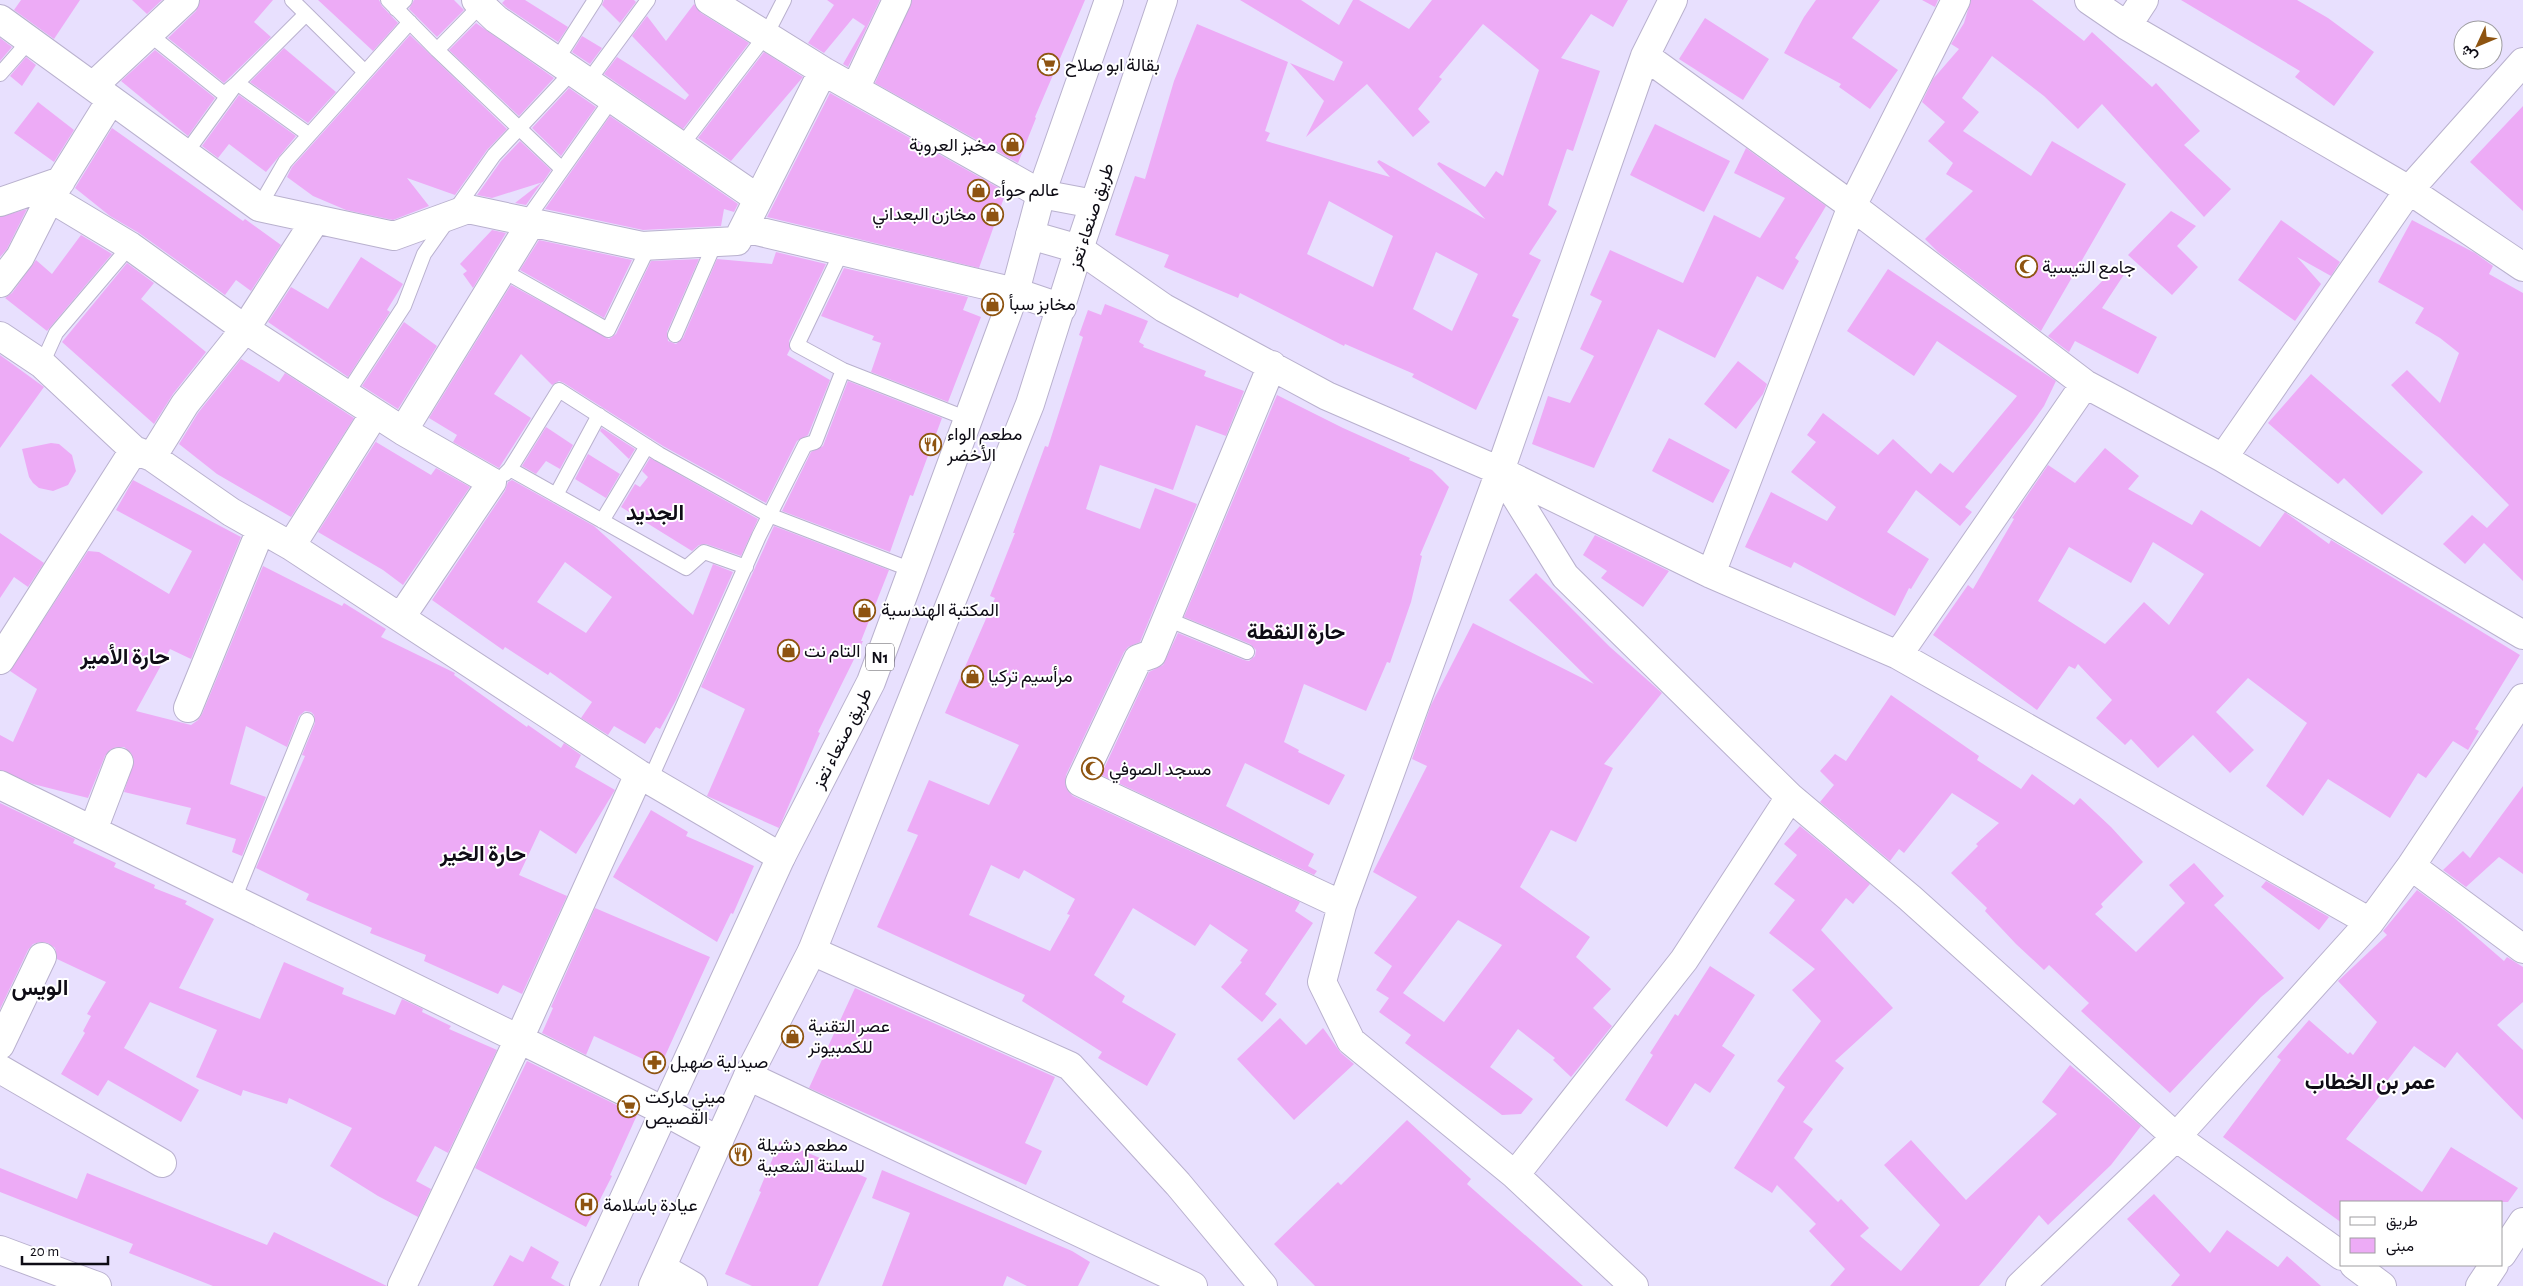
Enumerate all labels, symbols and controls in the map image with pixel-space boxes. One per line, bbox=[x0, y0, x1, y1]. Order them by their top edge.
north arrow bbox=[2453, 20, 2503, 70]
text: ش bbox=[2458, 42, 2481, 64]
supermarket icon: بقالة ابو صلاح bbox=[1037, 53, 1061, 77]
place label: بقالة ابو صلاح bbox=[1065, 57, 1160, 77]
shop icon: مخبز العروبة bbox=[1000, 133, 1024, 157]
place label: مخبز العروبة bbox=[909, 137, 996, 156]
street label: طريق صنعاء تعز bbox=[1066, 161, 1119, 273]
shop icon: عالم حوأء bbox=[966, 178, 990, 202]
place label: عالم حوأء bbox=[994, 180, 1059, 202]
shop icon: مخازن البعداني bbox=[980, 202, 1004, 226]
place label: مخازن البعداني bbox=[872, 206, 976, 229]
mosque icon: جامع التيسية bbox=[2014, 255, 2038, 279]
place label: جامع التيسية bbox=[2042, 259, 2136, 279]
shop icon: مخابز سبأ bbox=[981, 292, 1005, 316]
place label: مخابز سبأ bbox=[1009, 294, 1076, 315]
place label: مطعم الواء الأخضر bbox=[946, 426, 1022, 466]
restaurant icon: مطعم الواء الأخضر bbox=[919, 432, 943, 456]
district label: الجديد bbox=[626, 502, 684, 526]
shop icon: المكتبة الهندسية bbox=[853, 598, 877, 622]
place label: المكتبة الهندسية bbox=[881, 602, 999, 621]
district label: حارة النقطة bbox=[1247, 621, 1345, 645]
shop icon: التام نت bbox=[776, 639, 800, 663]
district label: حارة الأمير bbox=[79, 643, 170, 670]
place label: التام نت bbox=[804, 643, 861, 663]
road number: N1 bbox=[866, 644, 894, 670]
shop icon: مرأسيم تركيا bbox=[960, 664, 984, 688]
place label: مرأسيم تركيا bbox=[988, 666, 1073, 688]
street label: طريق صنعاء تعز bbox=[809, 685, 877, 793]
mosque icon: مسجد الصوفي bbox=[1081, 757, 1105, 781]
place label: مسجد الصوفي bbox=[1109, 761, 1211, 784]
district label: حارة الخير bbox=[439, 843, 526, 867]
district label: الويس bbox=[12, 977, 68, 1001]
place label: عصر التقنية للكمبيوتر bbox=[807, 1018, 890, 1058]
shop icon: عصر التقنية للكمبيوتر bbox=[780, 1024, 804, 1048]
pharmacy icon: صيدلية صهيل bbox=[642, 1050, 666, 1074]
place label: صيدلية صهيل bbox=[670, 1054, 768, 1073]
district label: عمر بن الخطاب bbox=[2305, 1071, 2435, 1095]
place label: ميني ماركت القصيص bbox=[645, 1089, 725, 1129]
supermarket icon: ميني ماركت القصيص bbox=[617, 1095, 641, 1119]
place label: مطعم دشيلة للسلتة الشعبية bbox=[757, 1137, 865, 1176]
restaurant icon: مطعم دشيلة للسلتة الشعبية bbox=[729, 1143, 753, 1167]
hospital icon: عيادة باسلامة bbox=[575, 1193, 599, 1217]
place label: عيادة باسلامة bbox=[603, 1197, 698, 1215]
legend bbox=[2340, 1201, 2503, 1266]
text: طريق bbox=[2386, 1214, 2418, 1231]
scale bar bbox=[22, 1234, 109, 1266]
text: مبنى bbox=[2386, 1239, 2414, 1256]
text: 20 m bbox=[30, 1244, 59, 1259]

